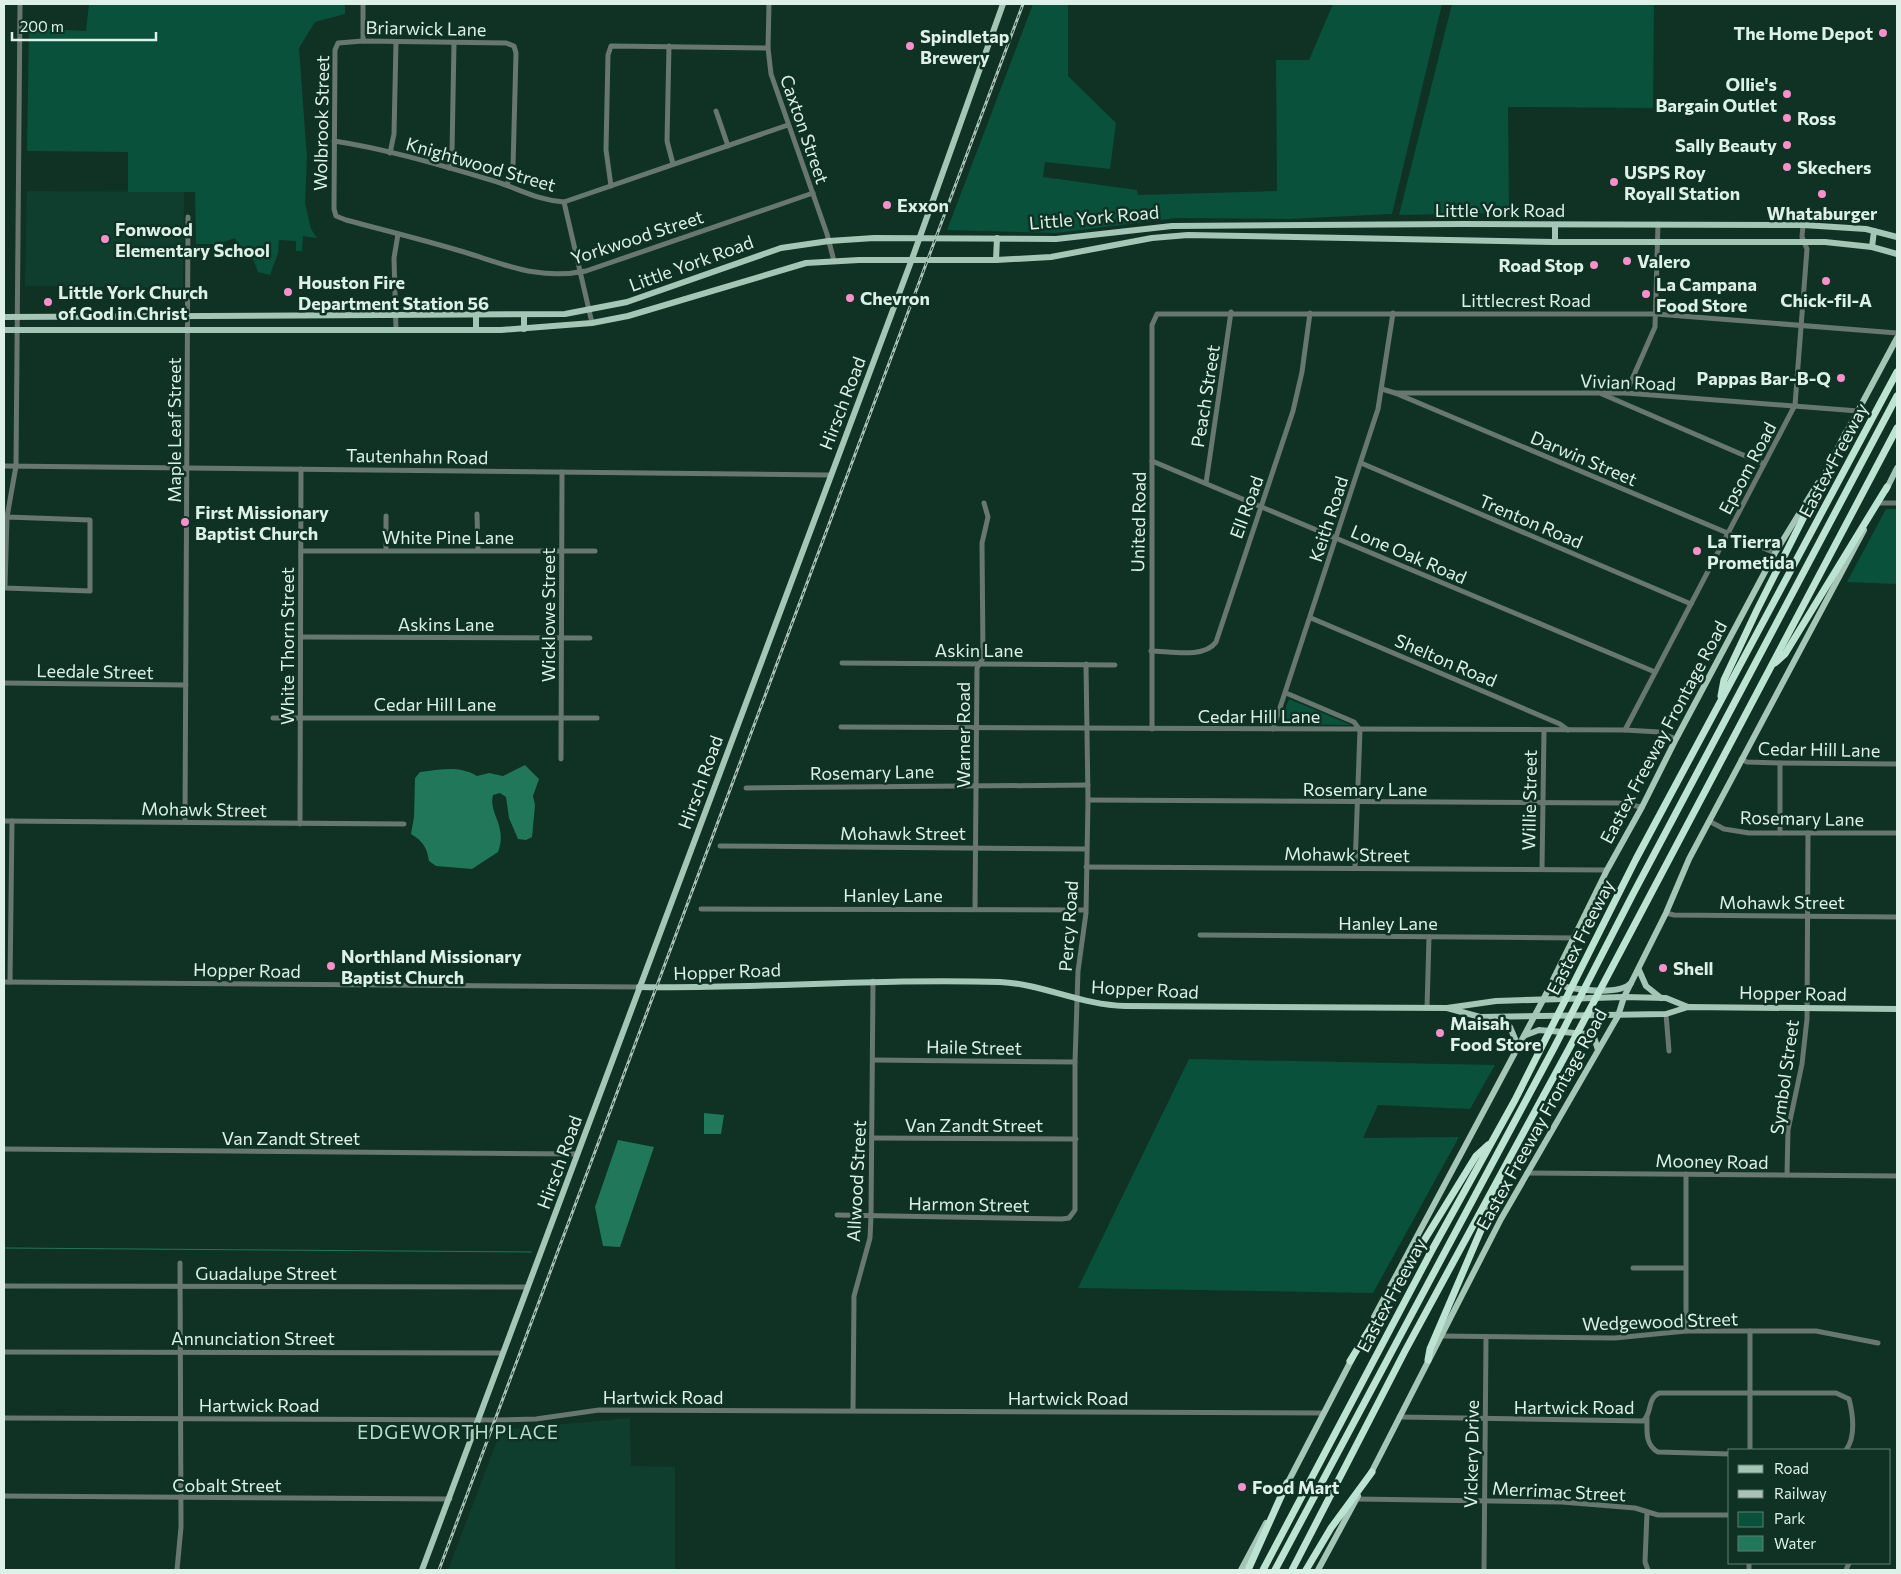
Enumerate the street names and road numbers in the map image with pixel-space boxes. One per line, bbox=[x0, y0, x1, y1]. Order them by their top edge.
street label: Briarwick Lane bbox=[365, 16, 487, 40]
street label: Wolbrook Street bbox=[309, 55, 333, 191]
street label: Caxton Street bbox=[776, 72, 834, 186]
street label: Knightwood Street bbox=[404, 132, 558, 196]
street label: Little York Road bbox=[1435, 199, 1565, 221]
street label: Little York Road bbox=[1028, 200, 1160, 234]
street label: Yorkwood Street bbox=[568, 205, 706, 269]
street label: Little York Road bbox=[626, 230, 756, 296]
street label: Littlecrest Road bbox=[1461, 289, 1591, 311]
street label: Peach Street bbox=[1186, 343, 1224, 449]
street label: Hirsch Road bbox=[814, 353, 870, 453]
street label: Maple Leaf Street bbox=[163, 357, 185, 503]
street label: Vivian Road bbox=[1580, 369, 1676, 395]
street label: Eastex Freeway bbox=[1794, 399, 1872, 521]
street label: Epsom Road bbox=[1714, 418, 1780, 518]
street label: Darwin Street bbox=[1527, 426, 1641, 490]
street label: Tautenhahn Road bbox=[346, 444, 488, 468]
street label: United Road bbox=[1126, 471, 1150, 573]
street label: Ell Road bbox=[1224, 473, 1268, 541]
street label: Keith Road bbox=[1304, 473, 1352, 565]
street label: Trenton Road bbox=[1476, 489, 1586, 553]
street label: Lone Oak Road bbox=[1348, 520, 1470, 588]
street label: White Pine Lane bbox=[382, 526, 514, 548]
street label: Wicklowe Street bbox=[537, 548, 559, 682]
street label: White Thorn Street bbox=[276, 567, 298, 725]
street label: Askins Lane bbox=[398, 613, 494, 635]
street label: Eastex Freeway Frontage Road bbox=[1595, 617, 1731, 847]
street label: Shelton Road bbox=[1392, 629, 1500, 691]
street label: Askin Lane bbox=[935, 639, 1023, 661]
street label: Leedale Street bbox=[36, 659, 154, 683]
street label: Warner Road bbox=[952, 682, 974, 788]
street label: Cedar Hill Lane bbox=[374, 693, 496, 715]
street label: Cedar Hill Lane bbox=[1198, 705, 1320, 727]
street label: Hirsch Road bbox=[673, 732, 727, 832]
street label: Cedar Hill Lane bbox=[1758, 737, 1880, 761]
street label: Willie Street bbox=[1517, 750, 1541, 850]
street label: Rosemary Lane bbox=[810, 760, 934, 784]
street label: Rosemary Lane bbox=[1303, 778, 1427, 800]
street label: Mohawk Street bbox=[141, 797, 267, 821]
street label: Rosemary Lane bbox=[1740, 806, 1864, 830]
street label: Mohawk Street bbox=[840, 822, 966, 844]
street label: Mohawk Street bbox=[1284, 842, 1410, 866]
street label: Eastex Freeway bbox=[1541, 876, 1619, 998]
street label: Percy Road bbox=[1054, 880, 1082, 972]
street label: Hanley Lane bbox=[843, 884, 943, 906]
street label: Mohawk Street bbox=[1719, 891, 1845, 913]
street label: Hanley Lane bbox=[1338, 912, 1438, 934]
street label: Hopper Road bbox=[193, 958, 301, 982]
street label: Hopper Road bbox=[673, 958, 781, 984]
street label: Hopper Road bbox=[1091, 975, 1199, 1003]
street label: Hopper Road bbox=[1739, 981, 1847, 1005]
street label: Eastex Freeway Frontage Road bbox=[1471, 1005, 1611, 1233]
street label: Symbol Street bbox=[1765, 1018, 1803, 1136]
street label: Haile Street bbox=[926, 1035, 1022, 1059]
street label: Hirsch Road bbox=[532, 1112, 586, 1212]
street label: Van Zandt Street bbox=[905, 1114, 1043, 1136]
street label: Allwood Street bbox=[842, 1120, 870, 1242]
street label: Van Zandt Street bbox=[222, 1127, 360, 1149]
street label: Mooney Road bbox=[1655, 1149, 1769, 1173]
street label: Harmon Street bbox=[908, 1192, 1030, 1216]
street label: Eastex Freeway bbox=[1352, 1234, 1430, 1356]
street label: Guadalupe Street bbox=[195, 1262, 337, 1284]
street label: Wedgewood Street bbox=[1582, 1307, 1738, 1335]
street label: Annunciation Street bbox=[171, 1327, 335, 1349]
street label: Hartwick Road bbox=[603, 1386, 723, 1408]
street label: Hartwick Road bbox=[1008, 1387, 1128, 1409]
street label: Hartwick Road bbox=[199, 1394, 319, 1416]
street label: Hartwick Road bbox=[1514, 1396, 1634, 1418]
street label: Vickery Drive bbox=[1459, 1400, 1483, 1508]
street label: Cobalt Street bbox=[172, 1474, 282, 1496]
street label: Merrimac Street bbox=[1491, 1477, 1627, 1505]

